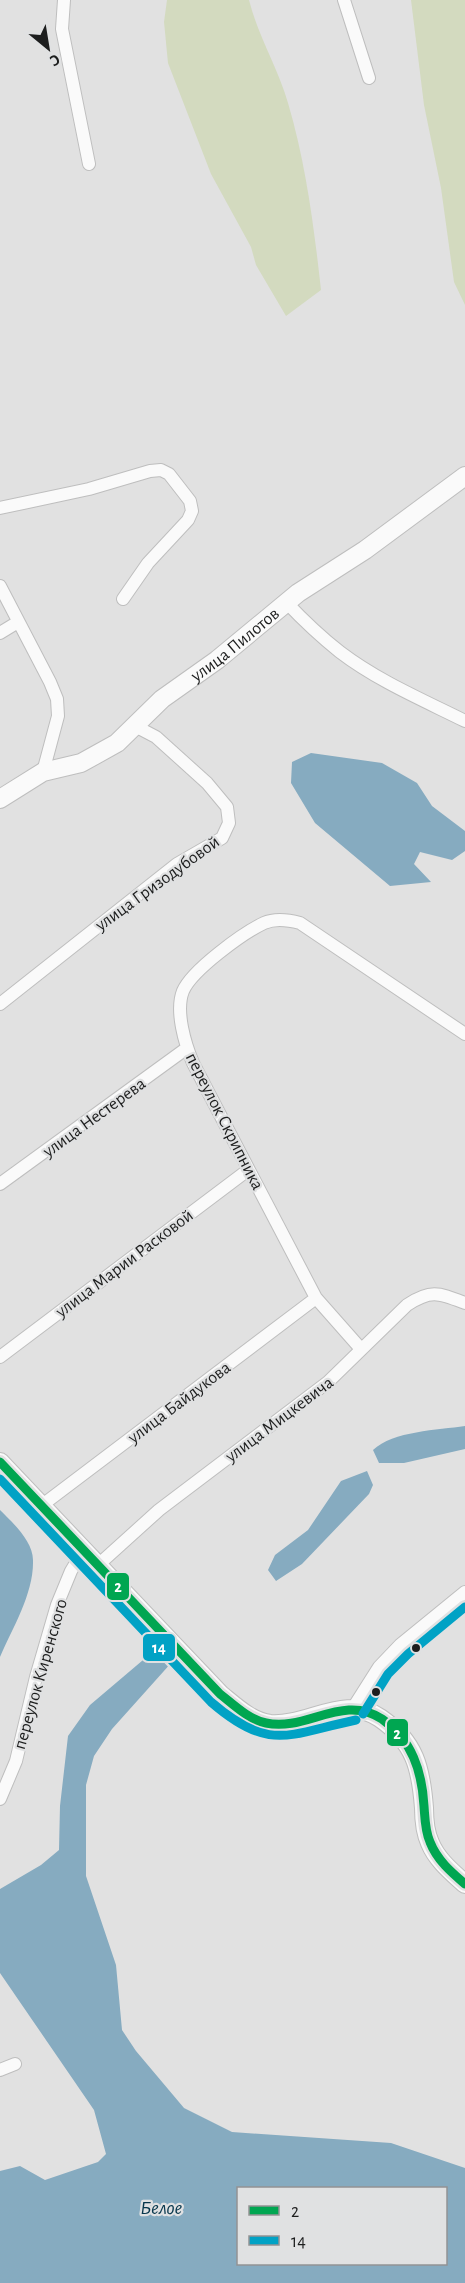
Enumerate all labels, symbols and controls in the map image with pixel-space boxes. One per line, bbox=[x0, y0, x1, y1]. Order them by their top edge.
north arrow bbox=[18, 18, 78, 78]
text: С bbox=[47, 51, 63, 69]
street label: улица Пилотов bbox=[187, 605, 283, 686]
street label: улица Гризодубовой bbox=[91, 832, 223, 935]
street label: переулок Скрипника bbox=[182, 1050, 266, 1193]
street label: улица Нестерева bbox=[39, 1075, 149, 1162]
street label: улица Марии Расковой bbox=[52, 1206, 197, 1322]
street label: улица Байдукова bbox=[124, 1358, 234, 1448]
street label: улица Мицкевича bbox=[222, 1374, 337, 1467]
line badge: 2 bbox=[106, 1572, 130, 1601]
text: 2 bbox=[114, 1579, 122, 1595]
street label: переулок Киренского bbox=[11, 1597, 71, 1752]
line badge: 14 bbox=[142, 1633, 176, 1662]
text: 14 bbox=[152, 1640, 166, 1656]
unlabelled marker bbox=[410, 1642, 422, 1654]
unlabelled marker bbox=[370, 1686, 382, 1698]
line badge: 2 bbox=[386, 1718, 409, 1747]
text: 2 bbox=[393, 1726, 401, 1742]
legend bbox=[237, 2187, 447, 2265]
water label: Белое bbox=[140, 2198, 182, 2218]
text: 2 bbox=[291, 2203, 299, 2221]
text: 14 bbox=[291, 2233, 306, 2251]

